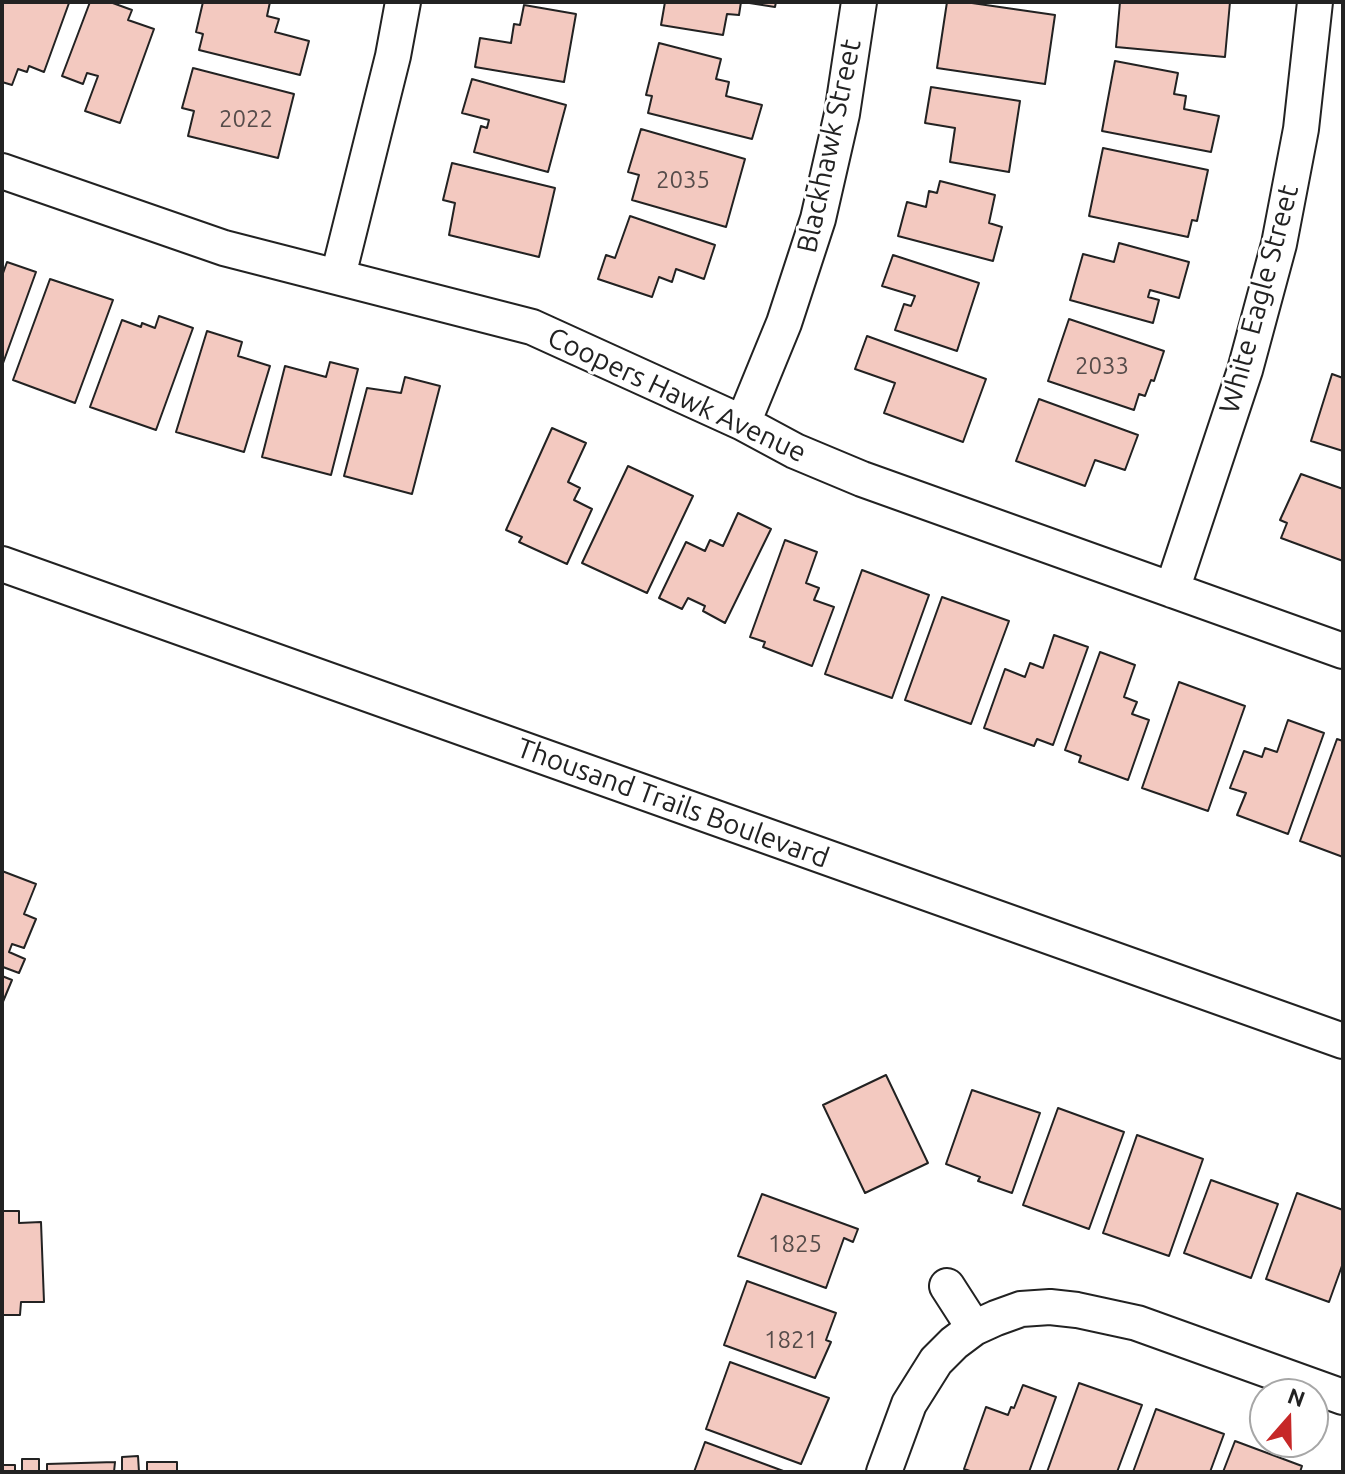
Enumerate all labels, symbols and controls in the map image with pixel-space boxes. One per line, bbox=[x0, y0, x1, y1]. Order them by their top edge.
street label: Blackhawk Street bbox=[790, 36, 868, 256]
house number: 2022 bbox=[219, 105, 273, 133]
house number: 2035 bbox=[656, 166, 710, 194]
street label: White Eagle Street bbox=[1212, 181, 1306, 417]
street label: Coopers Hawk Avenue bbox=[542, 320, 812, 470]
house number: 2033 bbox=[1075, 352, 1129, 380]
street label: Thousand Trails Boulevard bbox=[512, 731, 834, 875]
house number: 1825 bbox=[768, 1230, 822, 1258]
house number: 1821 bbox=[764, 1326, 818, 1354]
north arrow bbox=[1249, 1378, 1329, 1458]
text: N bbox=[1285, 1382, 1309, 1411]

